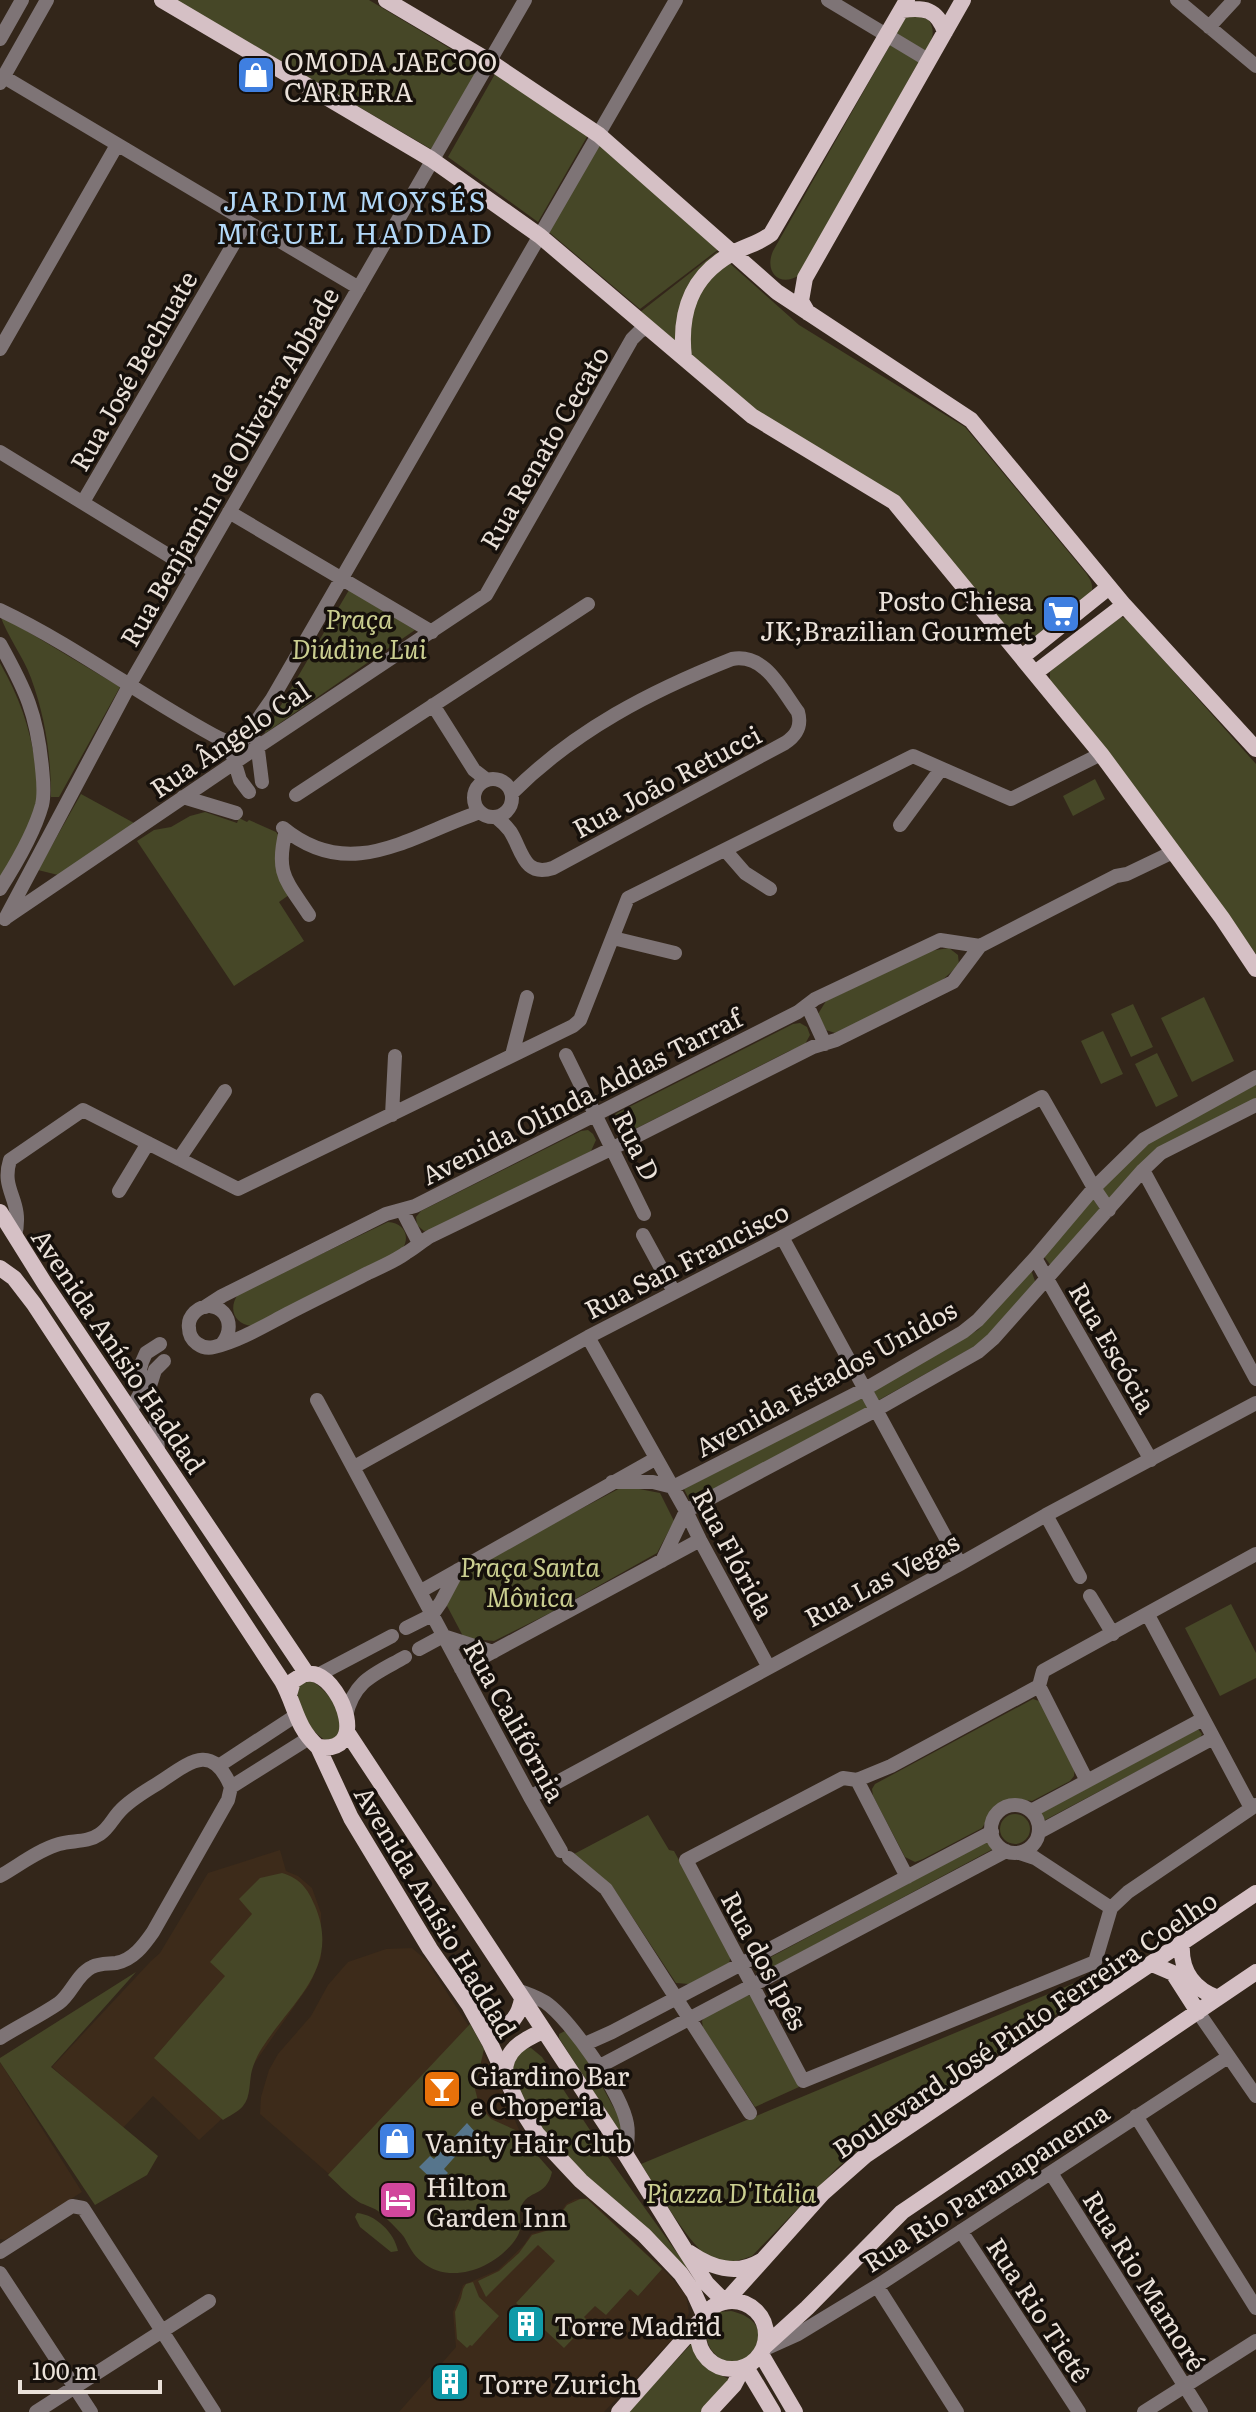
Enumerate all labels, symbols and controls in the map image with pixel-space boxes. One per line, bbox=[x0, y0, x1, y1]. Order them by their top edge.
place label: OMODA JAECOO CARRERA bbox=[284, 41, 497, 110]
shop icon: OMODA JAECOO CARRERA bbox=[235, 54, 277, 96]
district label: JARDIM MOYSÉS MIGUEL HADDAD bbox=[216, 179, 494, 253]
street label: Rua José Bechuate bbox=[59, 263, 205, 477]
street label: Rua Benjamin de Oliveira Abbade bbox=[109, 279, 347, 653]
street label: Rua Renato Cecato bbox=[469, 338, 617, 556]
place label: Posto Chiesa JK;Brazilian Gourmet bbox=[760, 580, 1033, 649]
supermarket icon: Posto Chiesa JK;Brazilian Gourmet bbox=[1040, 593, 1082, 635]
park label: Praça Diúdine Lui bbox=[291, 598, 427, 667]
street label: Rua Ângelo Cal bbox=[141, 670, 317, 806]
street label: Rua João Retucci bbox=[565, 714, 768, 846]
street label: Avenida Olinda Addas Tarraf bbox=[414, 996, 750, 1193]
street label: Rua D bbox=[604, 1104, 672, 1186]
street label: Rua San Francisco bbox=[577, 1191, 795, 1327]
street label: Avenida Anísio Haddad bbox=[23, 1220, 217, 1480]
street label: Rua Escócia bbox=[1061, 1274, 1167, 1420]
street label: Avenida Estados Unidos bbox=[687, 1289, 963, 1465]
street label: Rua Flórida bbox=[684, 1481, 786, 1625]
street label: Rua Las Vegas bbox=[797, 1521, 965, 1635]
park label: Praça Santa Mônica bbox=[460, 1546, 600, 1615]
street label: Rua Califórnia bbox=[455, 1632, 577, 1808]
street label: Avenida Anísio Haddad bbox=[346, 1777, 528, 2045]
street label: Boulevard José Pinto Ferreira Coelho bbox=[824, 1879, 1224, 2167]
street label: Rua dos Ipês bbox=[713, 1884, 819, 2036]
place label: Giardino Bar e Choperia bbox=[470, 2055, 630, 2124]
bar icon: Giardino Bar e Choperia bbox=[421, 2068, 463, 2110]
street label: Rua Rio Paranapanema bbox=[854, 2091, 1116, 2281]
shop icon: Vanity Hair Club bbox=[376, 2120, 418, 2162]
place label: Vanity Hair Club bbox=[425, 2122, 632, 2161]
place label: Hilton Garden Inn bbox=[426, 2166, 567, 2235]
park label: Piazza D'Itália bbox=[646, 2172, 817, 2211]
hotel icon: Hilton Garden Inn bbox=[377, 2179, 419, 2221]
street label: Rua Rio Mamoré bbox=[1075, 2182, 1217, 2378]
street label: Rua Rio Tietê bbox=[978, 2229, 1102, 2389]
building icon: Torre Madrid bbox=[505, 2303, 547, 2345]
place label: Torre Madrid bbox=[554, 2305, 722, 2344]
scale bar bbox=[20, 2344, 160, 2394]
text: 100 m bbox=[32, 2352, 98, 2387]
building icon: Torre Zurich bbox=[429, 2361, 471, 2403]
place label: Torre Zurich bbox=[478, 2363, 638, 2402]

